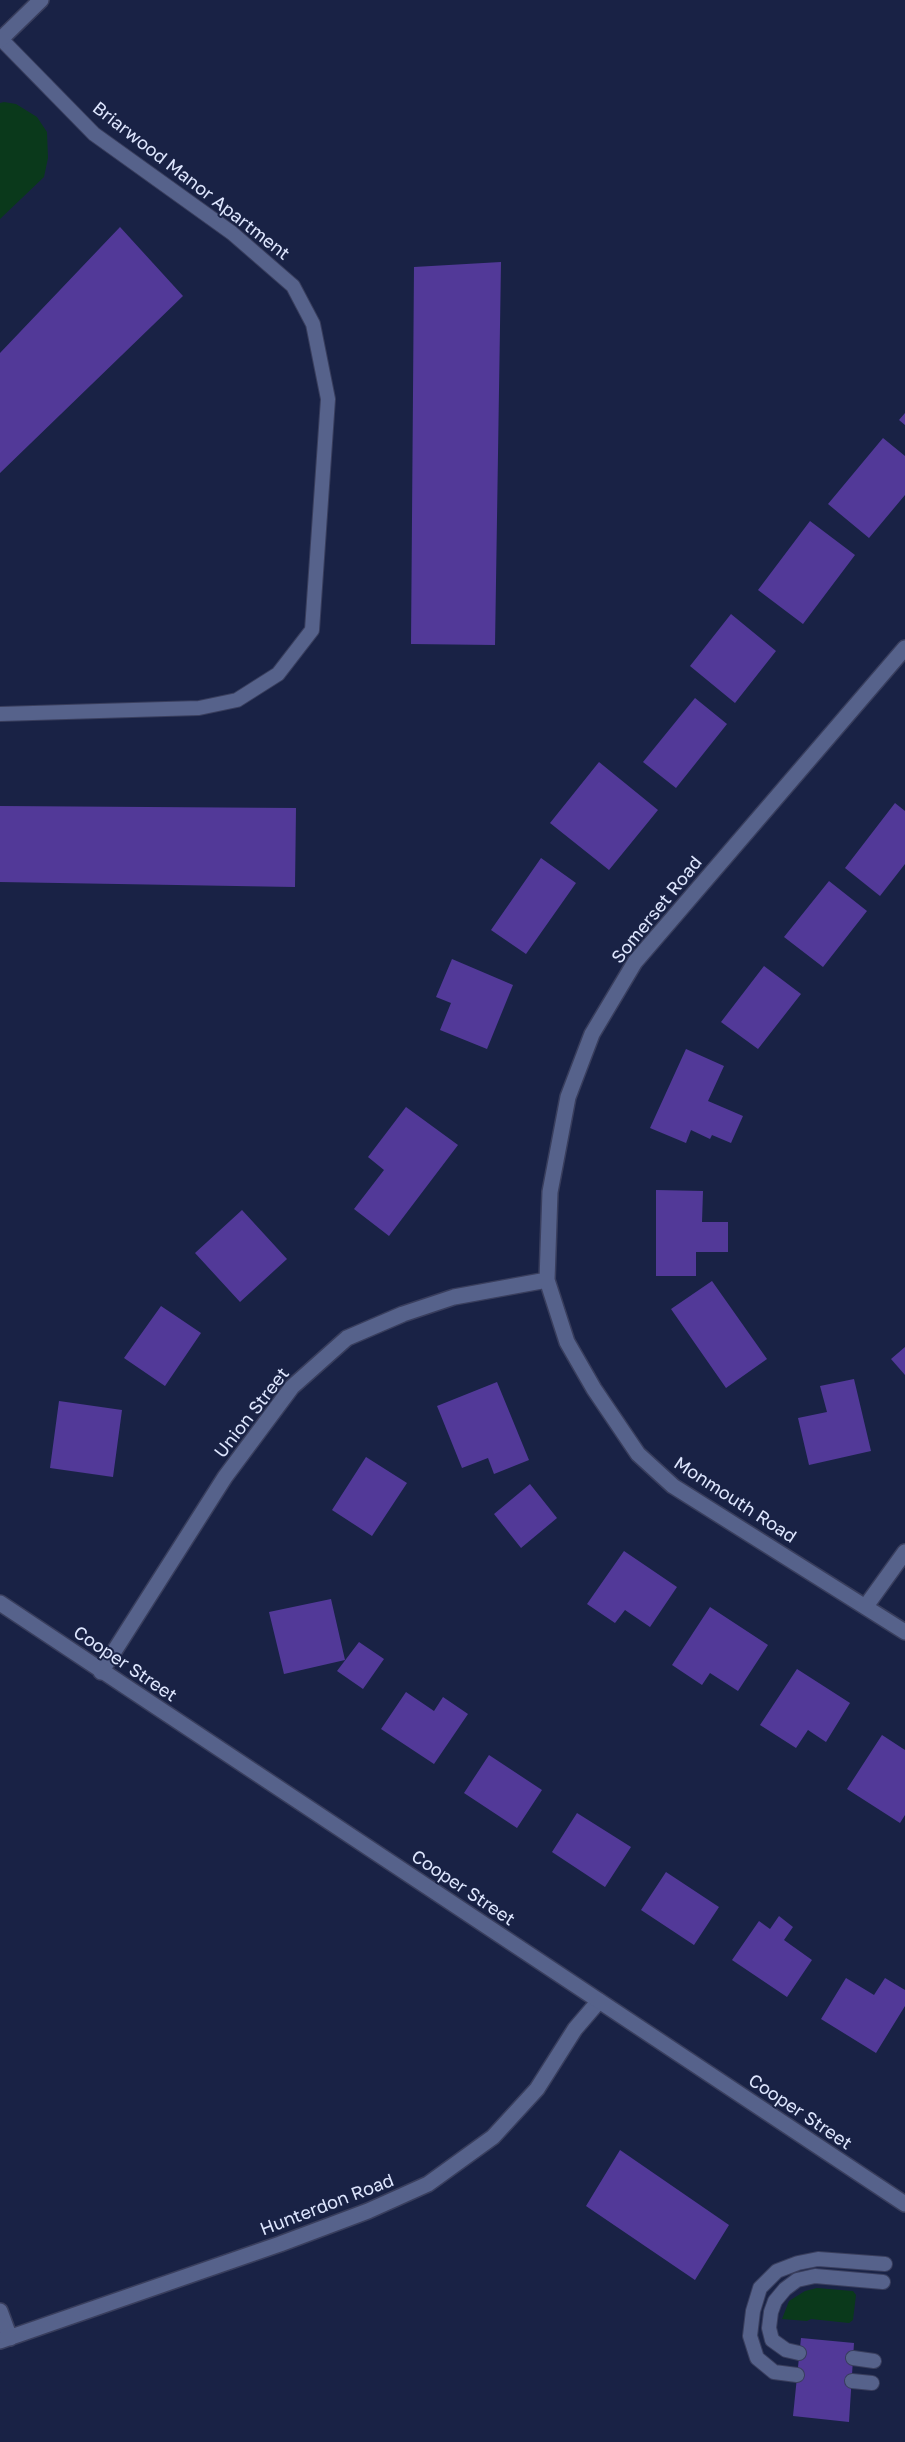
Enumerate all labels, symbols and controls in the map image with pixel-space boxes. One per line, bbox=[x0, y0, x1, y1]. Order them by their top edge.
street label: Briarwood Manor Apartment bbox=[88, 97, 294, 265]
street label: Somerset Road bbox=[607, 852, 707, 968]
street label: Union Street bbox=[210, 1364, 294, 1462]
street label: Monmouth Road bbox=[670, 1452, 800, 1548]
street label: Cooper Street bbox=[69, 1621, 181, 1707]
street label: Cooper Street bbox=[407, 1845, 519, 1931]
street label: Cooper Street bbox=[744, 2069, 856, 2155]
street label: Hunterdon Road bbox=[257, 2170, 397, 2240]

